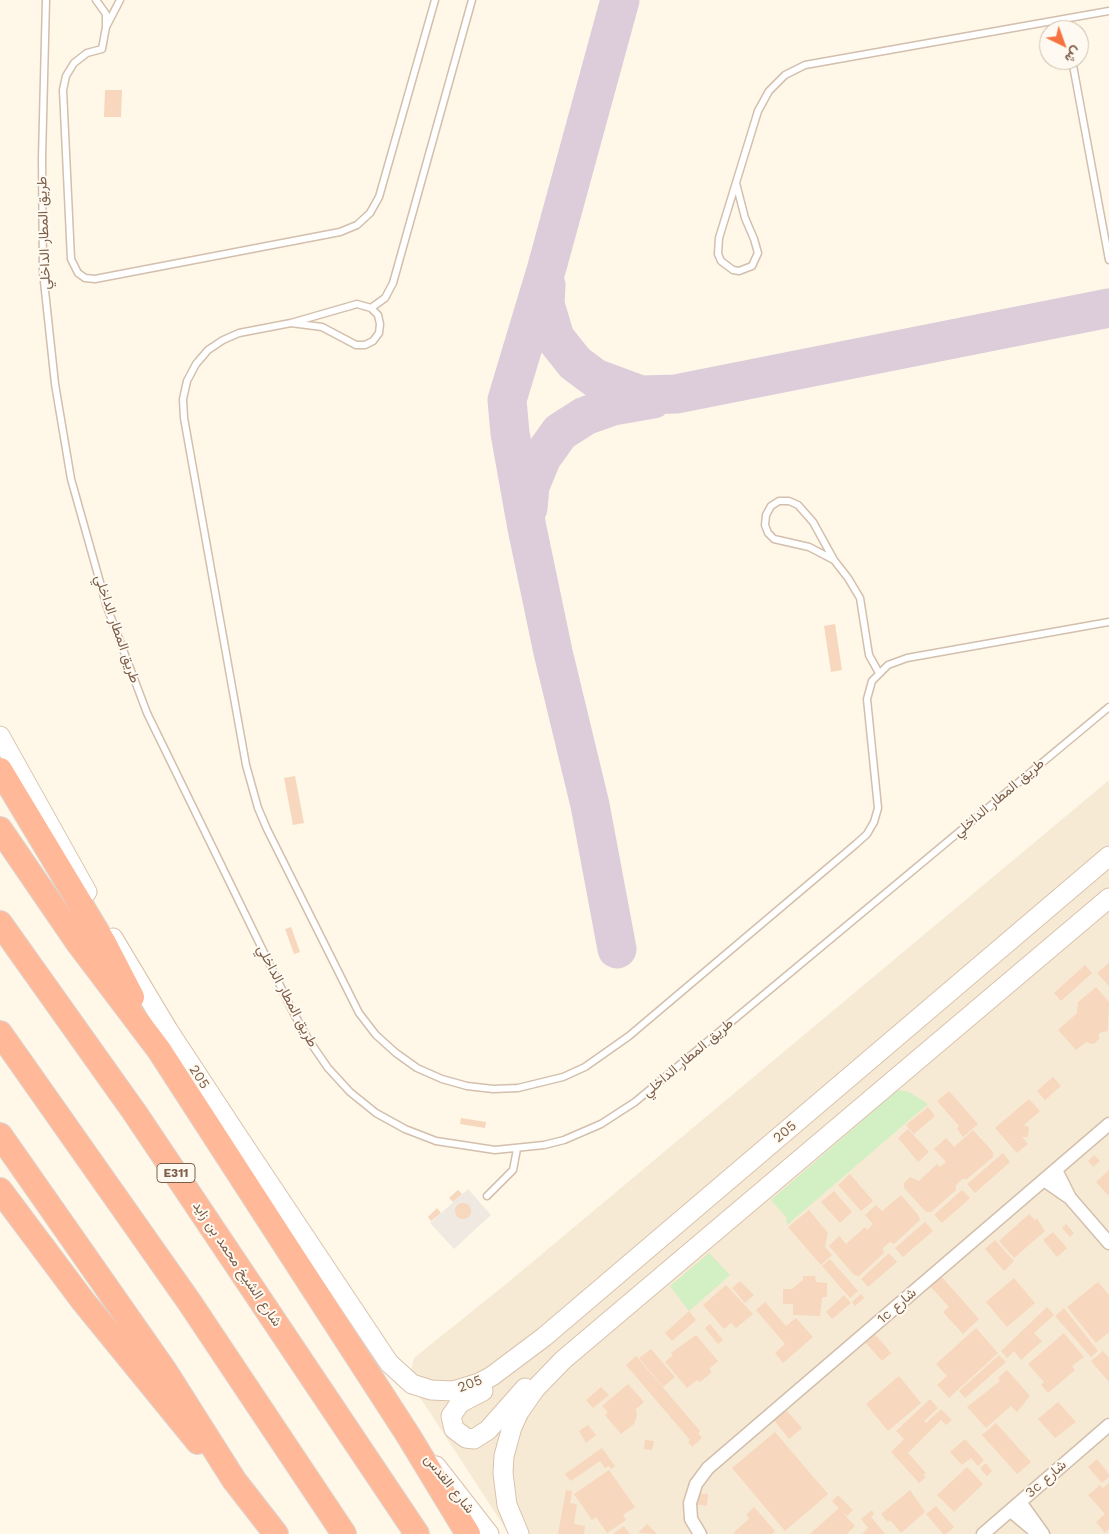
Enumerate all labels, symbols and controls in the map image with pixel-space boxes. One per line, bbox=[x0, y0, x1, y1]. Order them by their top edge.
north arrow bbox=[1039, 20, 1089, 70]
text: ش bbox=[1062, 44, 1085, 67]
street label: طريق المطار الداخلي bbox=[34, 176, 54, 290]
street label: طريق المطار الداخلي bbox=[91, 573, 143, 685]
street label: طريق المطار الداخلي bbox=[950, 755, 1048, 841]
street label: طريق المطار الداخلي bbox=[253, 942, 321, 1050]
street label: طريق المطار الداخلي bbox=[639, 1015, 737, 1101]
street label: 205 bbox=[185, 1062, 213, 1092]
street label: 205 bbox=[770, 1118, 800, 1146]
road number: E311 bbox=[157, 1164, 195, 1182]
street label: شارع الشيخ محمد بن زايد bbox=[189, 1198, 285, 1330]
street label: 1c شارع bbox=[874, 1284, 920, 1328]
street label: 205 bbox=[455, 1372, 485, 1396]
street label: شارع القدس bbox=[420, 1451, 478, 1517]
street label: 3c شارع bbox=[1022, 1457, 1070, 1501]

